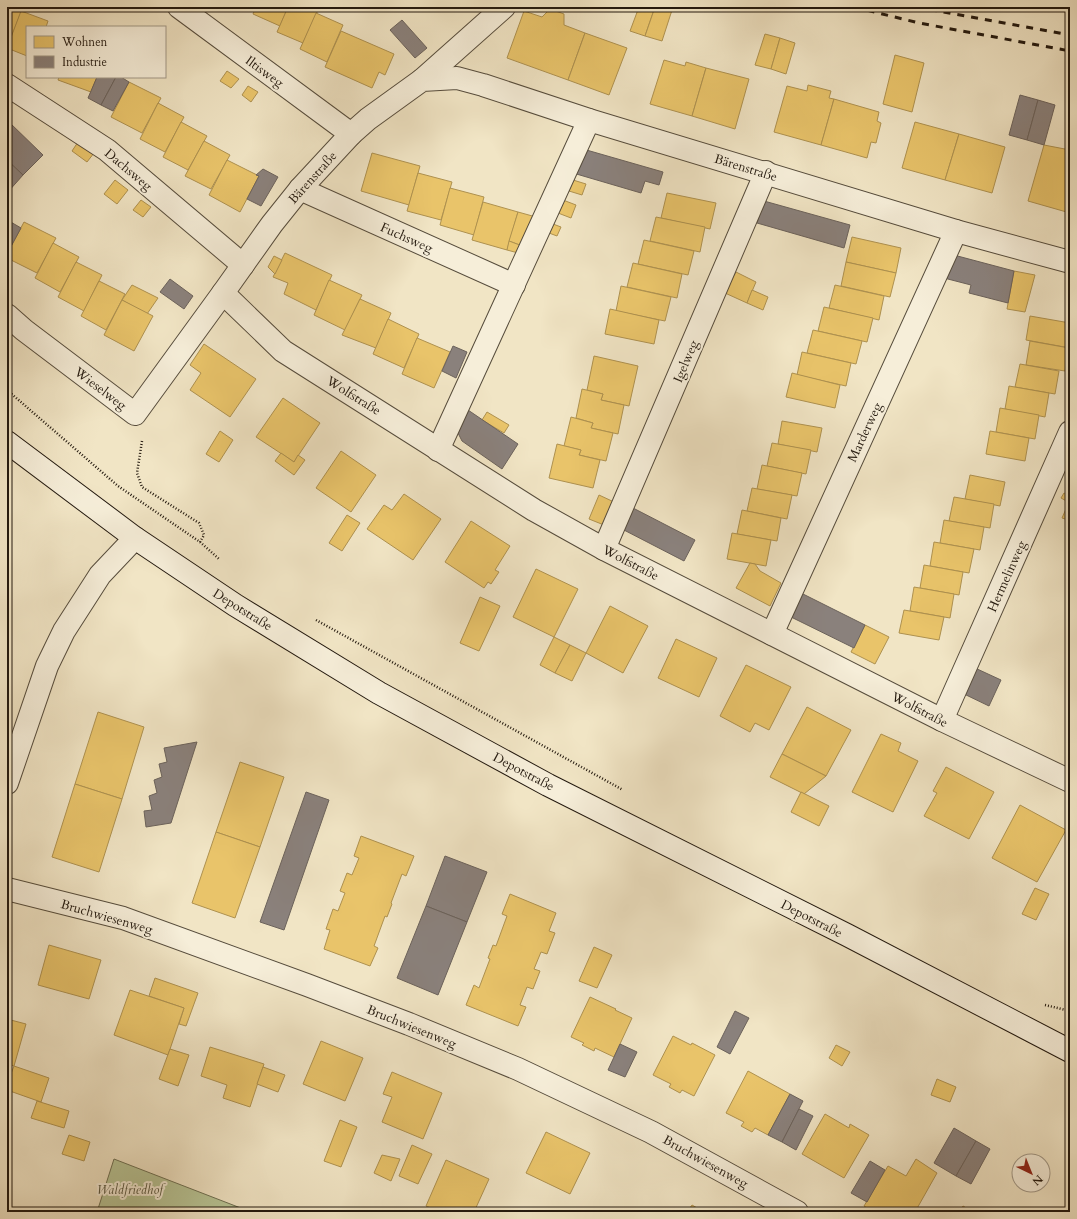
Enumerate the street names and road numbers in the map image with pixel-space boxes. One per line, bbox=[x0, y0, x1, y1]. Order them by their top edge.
street label: Iltisweg bbox=[242, 52, 288, 92]
street label: Dachsweg bbox=[101, 144, 157, 195]
street label: Bärenstraße bbox=[284, 147, 341, 208]
street label: Bärenstraße bbox=[712, 150, 780, 186]
street label: Fuchsweg bbox=[378, 218, 436, 258]
street label: Igelweg bbox=[669, 337, 703, 385]
street label: Wieselweg bbox=[70, 363, 131, 415]
street label: Wolfstraße bbox=[322, 371, 384, 420]
street label: Marderweg bbox=[843, 399, 887, 465]
street label: Hermelinweg bbox=[983, 537, 1031, 615]
street label: Wolfstraße bbox=[598, 541, 662, 585]
street label: Depotstraße bbox=[209, 584, 276, 635]
street label: Wolfstraße bbox=[887, 688, 951, 732]
street label: Depotstraße bbox=[490, 748, 557, 796]
street label: Bruchwiesenweg bbox=[59, 895, 156, 939]
street label: Depotstraße bbox=[778, 896, 846, 942]
street label: Bruchwiesenweg bbox=[364, 1001, 460, 1053]
street label: Bruchwiesenweg bbox=[660, 1131, 752, 1193]

